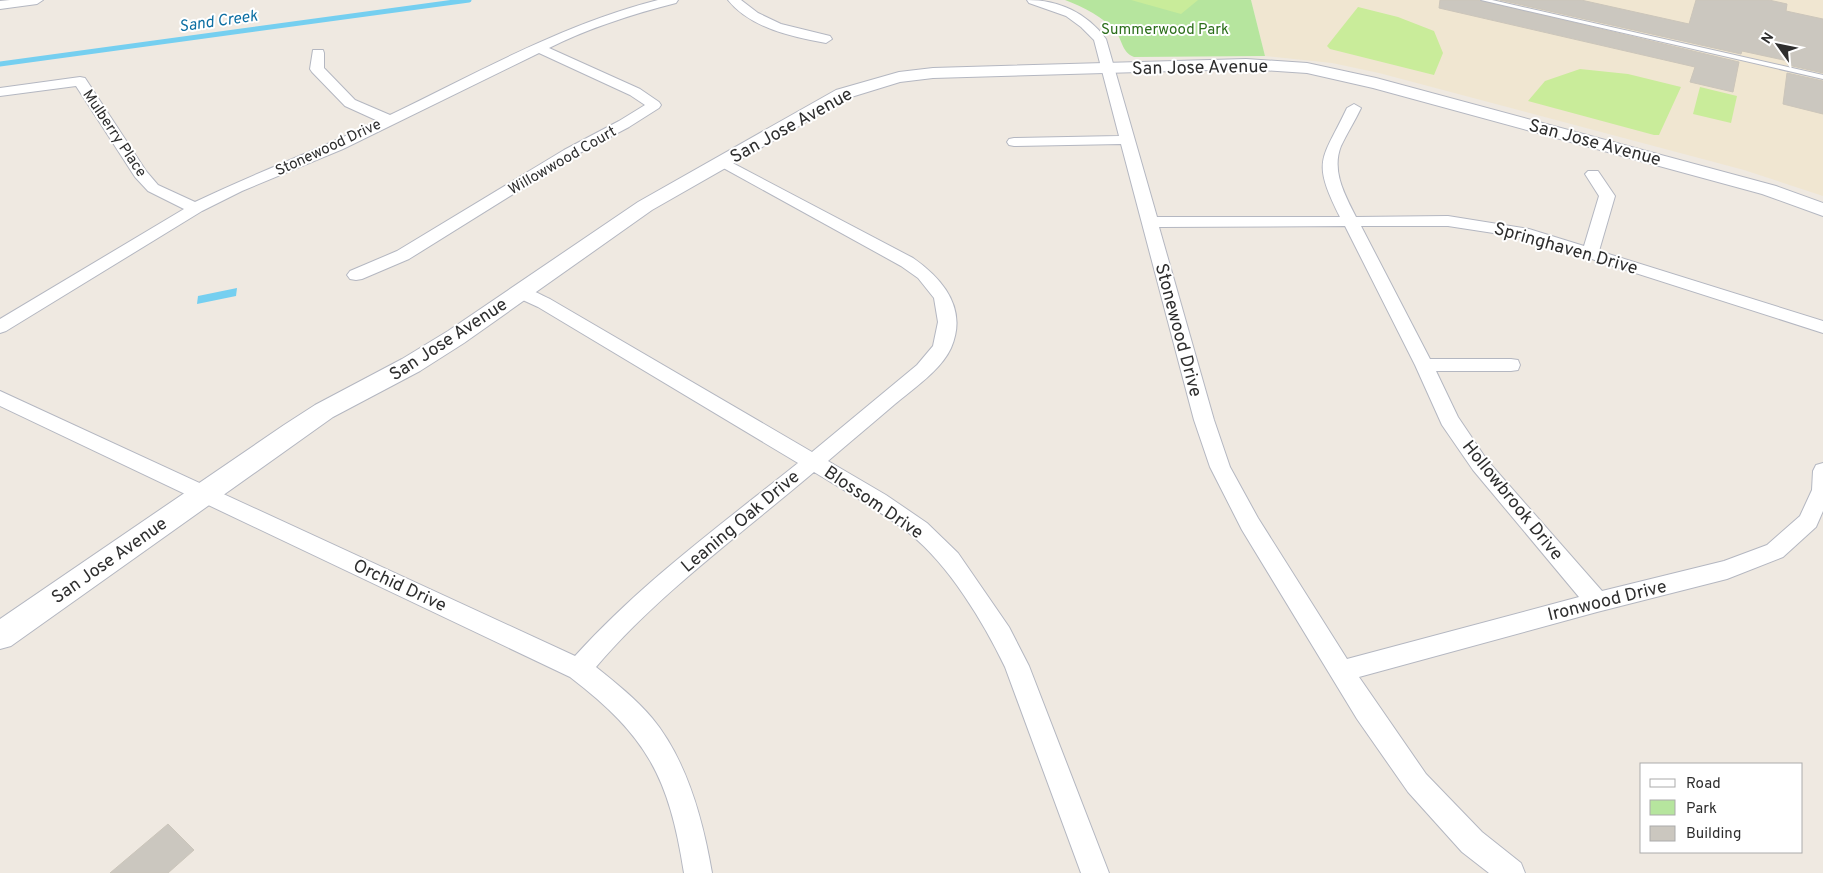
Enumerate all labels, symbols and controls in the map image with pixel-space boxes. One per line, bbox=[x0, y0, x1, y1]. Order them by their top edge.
water label: Sand Creek bbox=[178, 6, 260, 37]
north arrow bbox=[1753, 20, 1803, 70]
park label: Summerwood Park bbox=[1101, 21, 1229, 40]
text: N bbox=[1758, 30, 1778, 48]
street label: San Jose Avenue bbox=[1132, 56, 1268, 81]
street label: San Jose Avenue bbox=[727, 83, 857, 169]
street label: Mulberry Place bbox=[77, 86, 150, 181]
street label: San Jose Avenue bbox=[1526, 115, 1663, 172]
street label: Stonewood Drive bbox=[273, 116, 385, 181]
street label: Willowwood Court bbox=[505, 123, 620, 200]
street label: Springhaven Drive bbox=[1491, 218, 1640, 281]
street label: Stonewood Drive bbox=[1149, 261, 1206, 400]
street label: San Jose Avenue bbox=[385, 294, 512, 387]
street label: Hollowbrook Drive bbox=[1456, 436, 1567, 566]
street label: Blossom Drive bbox=[819, 462, 927, 545]
street label: Leaning Oak Drive bbox=[677, 466, 805, 578]
street label: San Jose Avenue bbox=[47, 513, 172, 610]
street label: Orchid Drive bbox=[349, 555, 450, 618]
street label: Ironwood Drive bbox=[1545, 576, 1669, 627]
legend bbox=[1640, 763, 1803, 853]
text: Road bbox=[1686, 775, 1721, 794]
text: Park bbox=[1686, 800, 1717, 819]
text: Building bbox=[1686, 825, 1741, 844]

